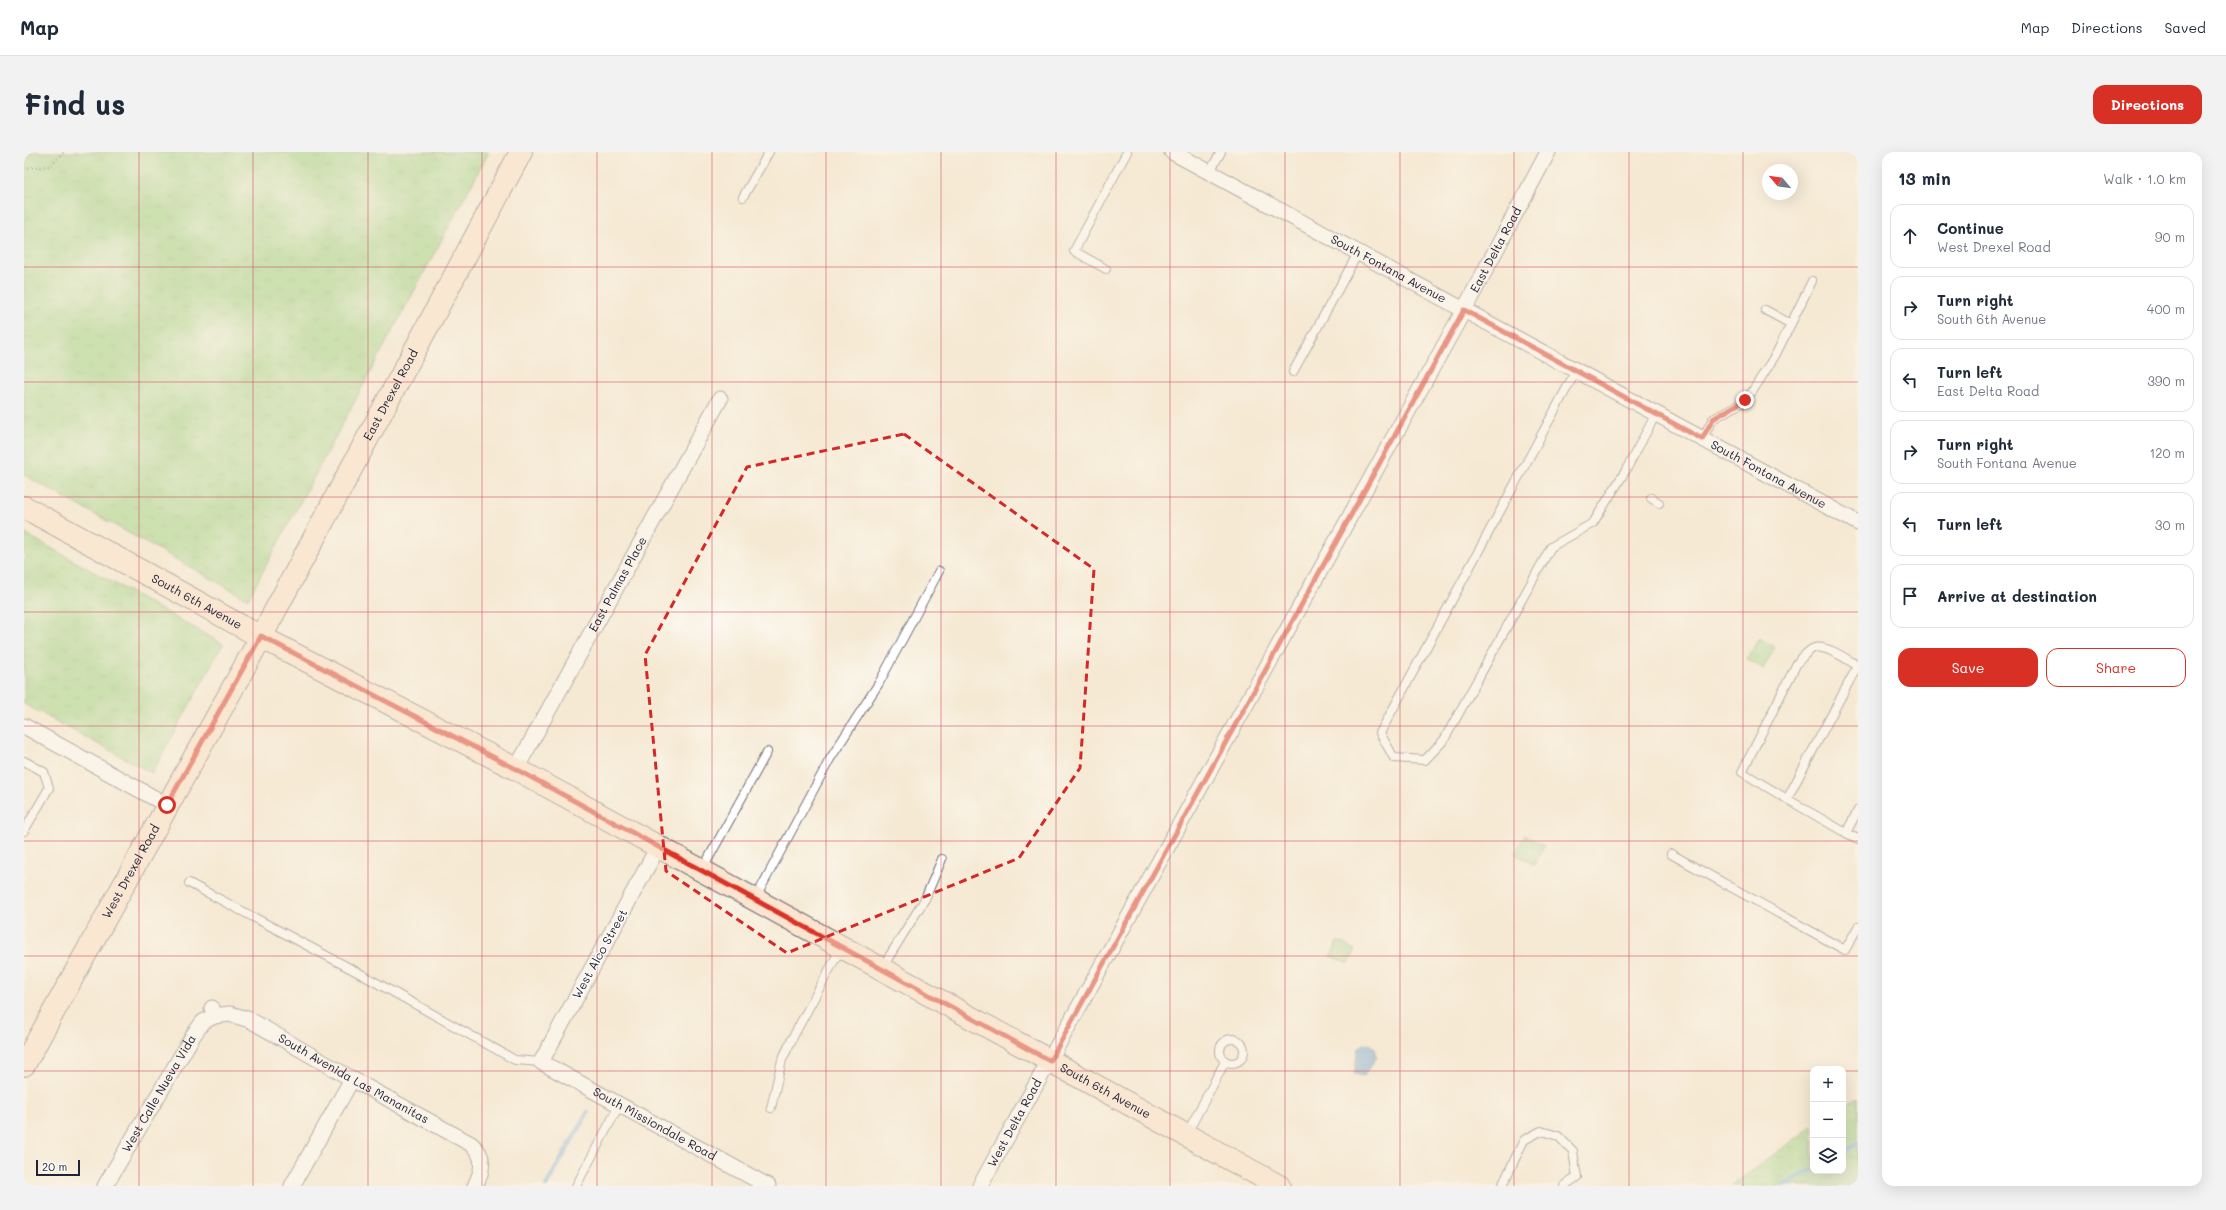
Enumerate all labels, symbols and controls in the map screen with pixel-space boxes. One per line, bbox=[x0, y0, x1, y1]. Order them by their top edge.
text: Map bbox=[20, 15, 59, 40]
text: Map bbox=[2021, 18, 2049, 37]
text: Directions bbox=[2071, 18, 2142, 37]
text: Saved bbox=[2164, 18, 2206, 37]
button: Directions bbox=[2093, 85, 2202, 124]
text: Find us bbox=[24, 86, 125, 122]
north arrow bbox=[1762, 164, 1798, 200]
text: 13 min bbox=[1898, 167, 1951, 189]
text: Walk · 1.0 km bbox=[2103, 170, 2186, 187]
street label: East Delta Road bbox=[1466, 203, 1525, 295]
text: Continue bbox=[1937, 218, 2004, 238]
icon: ahead bbox=[1899, 225, 1921, 247]
text: 90 m bbox=[2155, 228, 2185, 245]
street label: South Fontana Avenue bbox=[1328, 230, 1449, 306]
text: West Drexel Road bbox=[1937, 238, 2051, 255]
text: Turn right bbox=[1937, 290, 2014, 310]
icon: right bbox=[1899, 297, 1921, 319]
text: 400 m bbox=[2147, 300, 2185, 317]
text: South 6th Avenue bbox=[1937, 310, 2046, 327]
street label: East Drexel Road bbox=[359, 346, 421, 443]
text: Turn left bbox=[1937, 362, 2002, 382]
icon: left bbox=[1899, 369, 1921, 391]
text: 390 m bbox=[2147, 372, 2185, 389]
text: East Delta Road bbox=[1937, 382, 2039, 399]
route end bbox=[1736, 391, 1754, 409]
text: Turn right bbox=[1937, 434, 2014, 454]
street label: South Fontana Avenue bbox=[1708, 436, 1829, 511]
icon: right bbox=[1899, 441, 1921, 463]
text: 120 m bbox=[2149, 444, 2185, 461]
text: South Fontana Avenue bbox=[1937, 454, 2077, 471]
icon: left bbox=[1899, 513, 1921, 535]
text: Turn left bbox=[1937, 514, 2002, 534]
text: 30 m bbox=[2155, 516, 2185, 533]
street label: East Palmas Place bbox=[584, 533, 650, 634]
street label: South 6th Avenue bbox=[149, 570, 245, 632]
icon: arrive bbox=[1899, 585, 1921, 607]
text: Arrive at destination bbox=[1937, 586, 2097, 606]
button: Save bbox=[1898, 648, 2038, 687]
button: Share bbox=[2046, 648, 2186, 687]
route start bbox=[158, 796, 176, 814]
street label: West Drexel Road bbox=[98, 821, 163, 921]
street label: West Alco Street bbox=[568, 906, 630, 1001]
street label: South Avenida Las Mananitas bbox=[276, 1029, 432, 1127]
street label: West Calle Nueva Vida bbox=[118, 1032, 199, 1155]
street label: South 6th Avenue bbox=[1058, 1059, 1154, 1121]
map controls bbox=[1810, 1066, 1846, 1174]
button: + bbox=[1810, 1066, 1846, 1102]
street label: West Delta Road bbox=[983, 1075, 1045, 1169]
street label: South Missiondale Road bbox=[590, 1083, 720, 1163]
button: − bbox=[1810, 1102, 1846, 1138]
button: layers bbox=[1810, 1138, 1846, 1174]
scale bar bbox=[36, 1158, 80, 1177]
text: 20 m bbox=[42, 1159, 67, 1174]

